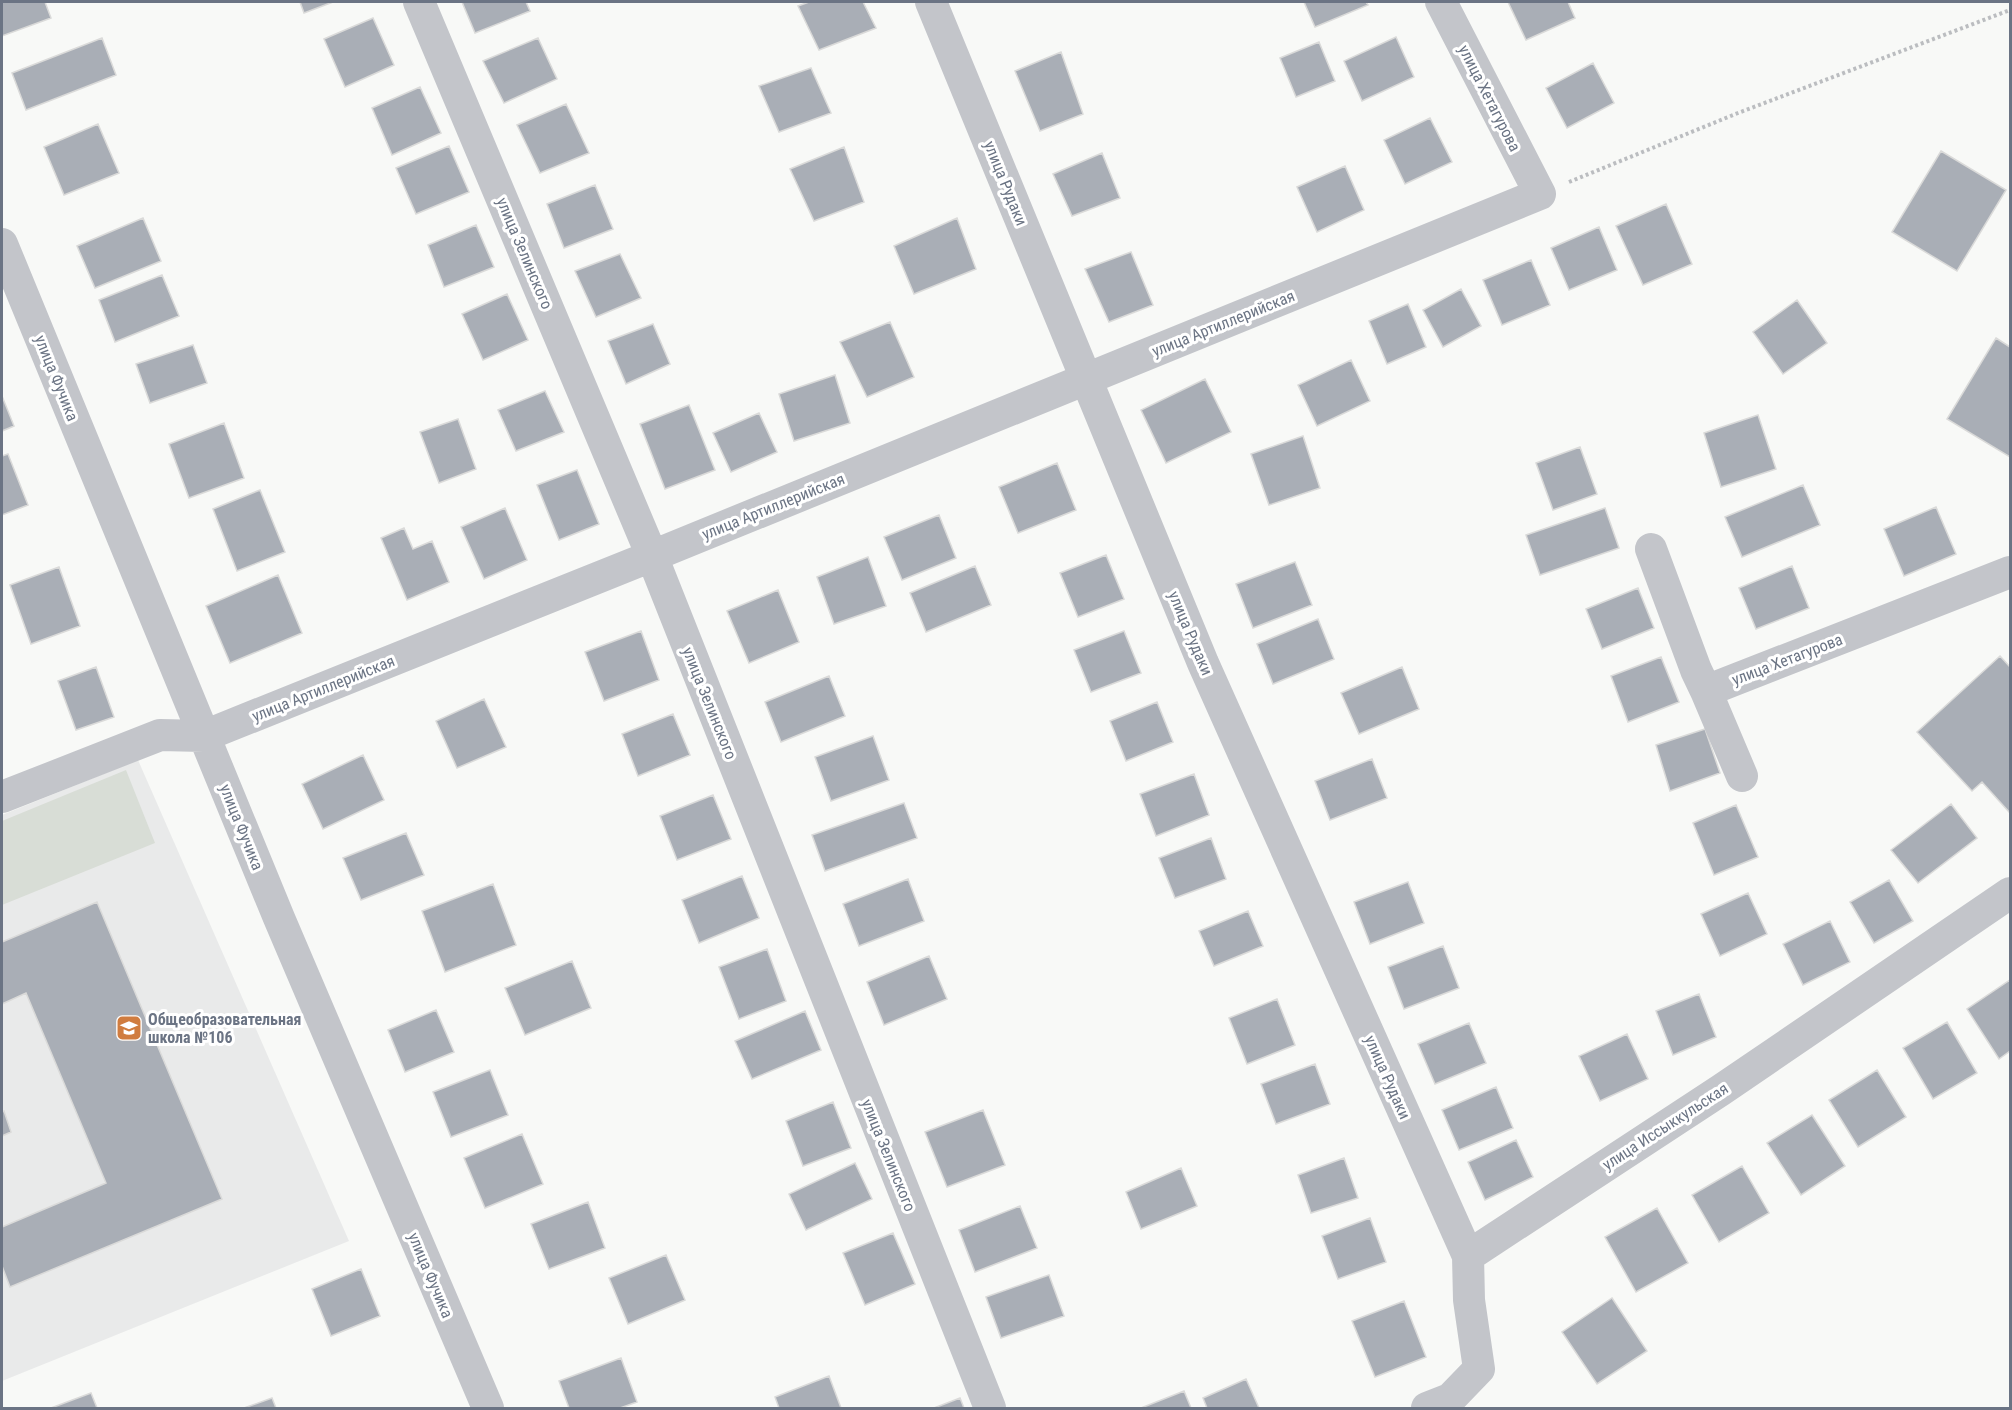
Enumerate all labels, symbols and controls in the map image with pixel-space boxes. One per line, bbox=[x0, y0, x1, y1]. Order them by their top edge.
street label: улица Хетагурова bbox=[1455, 42, 1525, 155]
street label: улица Рудаки bbox=[980, 138, 1031, 228]
street label: улица Зелинского bbox=[492, 195, 557, 312]
street label: улица Артиллерийская bbox=[1149, 286, 1297, 361]
street label: улица Фучика bbox=[31, 332, 82, 424]
street label: улица Артиллерийская bbox=[699, 469, 847, 544]
street label: улица Рудаки bbox=[1164, 588, 1217, 678]
street label: улица Хетагурова bbox=[1729, 630, 1845, 689]
street label: улица Зелинского bbox=[678, 644, 741, 762]
street label: улица Артиллерийская bbox=[249, 651, 397, 726]
street label: улица Фучика bbox=[216, 781, 267, 873]
place label: Общеобразовательная школа №106 bbox=[148, 1010, 301, 1047]
school or university icon: Общеобразовательная школа №106 bbox=[114, 1013, 144, 1043]
street label: улица Рудаки bbox=[1361, 1032, 1414, 1122]
street label: улица Иссыккульская bbox=[1599, 1079, 1732, 1174]
street label: улица Зелинского bbox=[857, 1096, 920, 1214]
street label: улица Фучика bbox=[404, 1230, 457, 1321]

